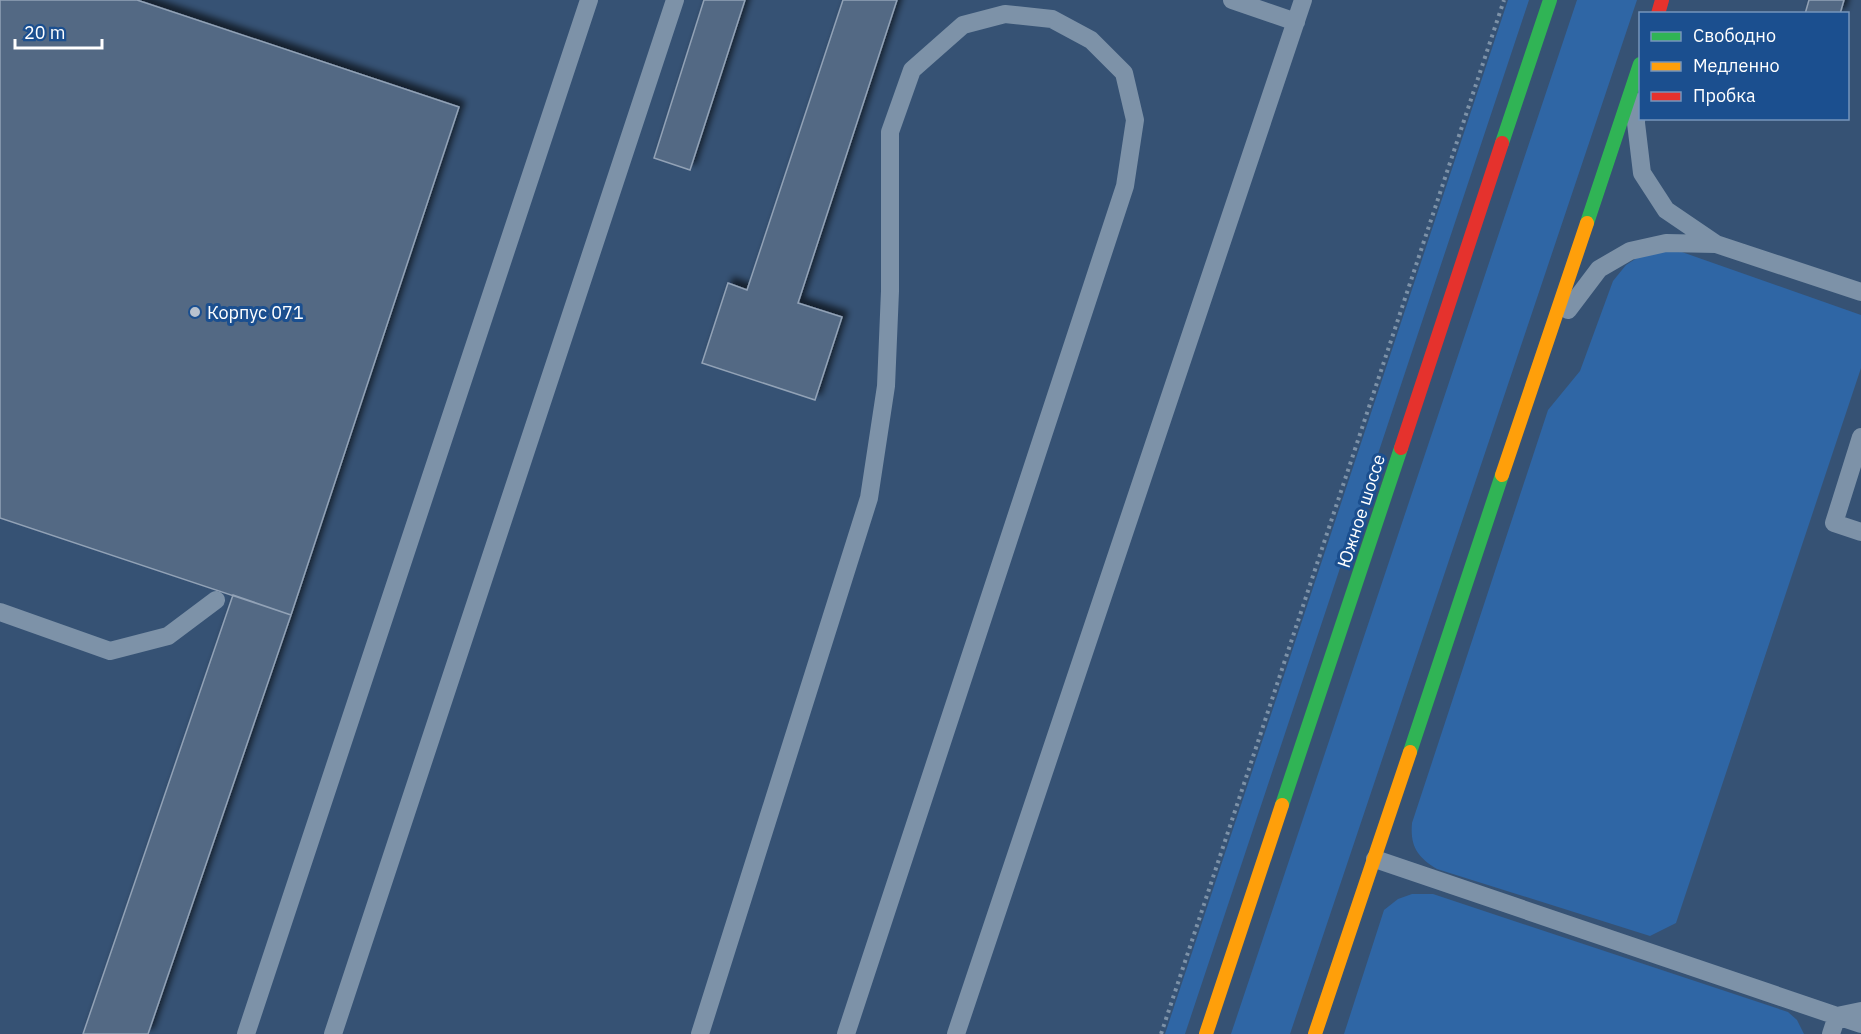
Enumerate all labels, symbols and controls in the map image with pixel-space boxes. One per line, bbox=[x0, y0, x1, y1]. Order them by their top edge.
scale bar bbox=[15, 12, 102, 50]
legend bbox=[1639, 12, 1849, 120]
text: 20 m bbox=[24, 21, 66, 44]
text: Свободно bbox=[1693, 24, 1776, 47]
text: Медленно bbox=[1693, 54, 1780, 77]
text: Пробка bbox=[1693, 84, 1756, 107]
place label: Корпус 071 bbox=[207, 301, 304, 324]
marker: Корпус 071 bbox=[188, 305, 202, 319]
street label: Южное шоссе bbox=[1332, 451, 1390, 571]

